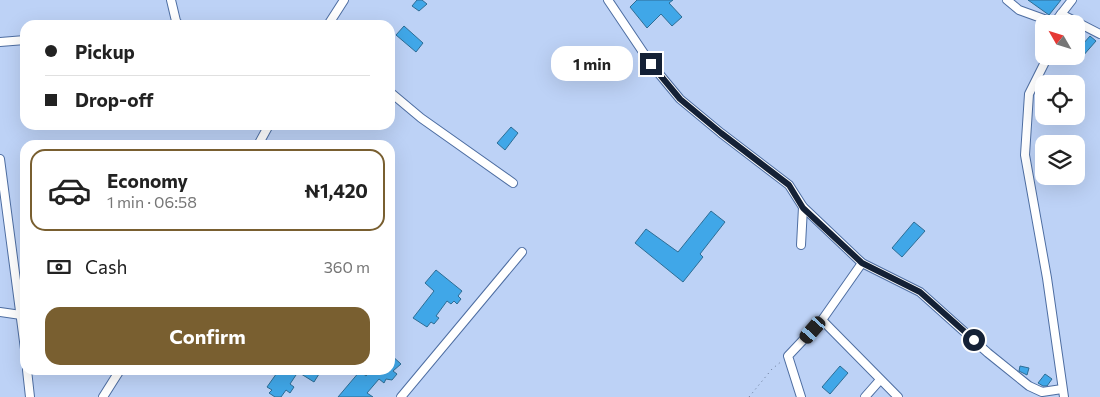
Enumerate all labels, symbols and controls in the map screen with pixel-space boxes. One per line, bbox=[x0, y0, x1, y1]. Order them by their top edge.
north arrow bbox=[1035, 15, 1085, 65]
map controls bbox=[1035, 15, 1085, 185]
text: Pickup bbox=[75, 40, 135, 63]
callout: 1 min bbox=[551, 46, 634, 82]
route end bbox=[640, 53, 662, 75]
text: 1 min bbox=[573, 54, 611, 73]
button: locate bbox=[1035, 75, 1085, 125]
text: Drop-off bbox=[75, 88, 154, 111]
button: layers bbox=[1035, 135, 1085, 185]
icon: car bbox=[47, 168, 92, 213]
text: Economy bbox=[107, 169, 188, 192]
text: ₦1,420 bbox=[304, 179, 368, 202]
text: 1 min · 06:58 bbox=[107, 192, 197, 211]
icon: cash bbox=[45, 253, 73, 281]
text: Cash bbox=[85, 255, 127, 278]
text: 360 m bbox=[324, 257, 370, 276]
button: Confirm bbox=[45, 307, 370, 365]
car bbox=[797, 314, 828, 346]
route start bbox=[963, 329, 985, 351]

